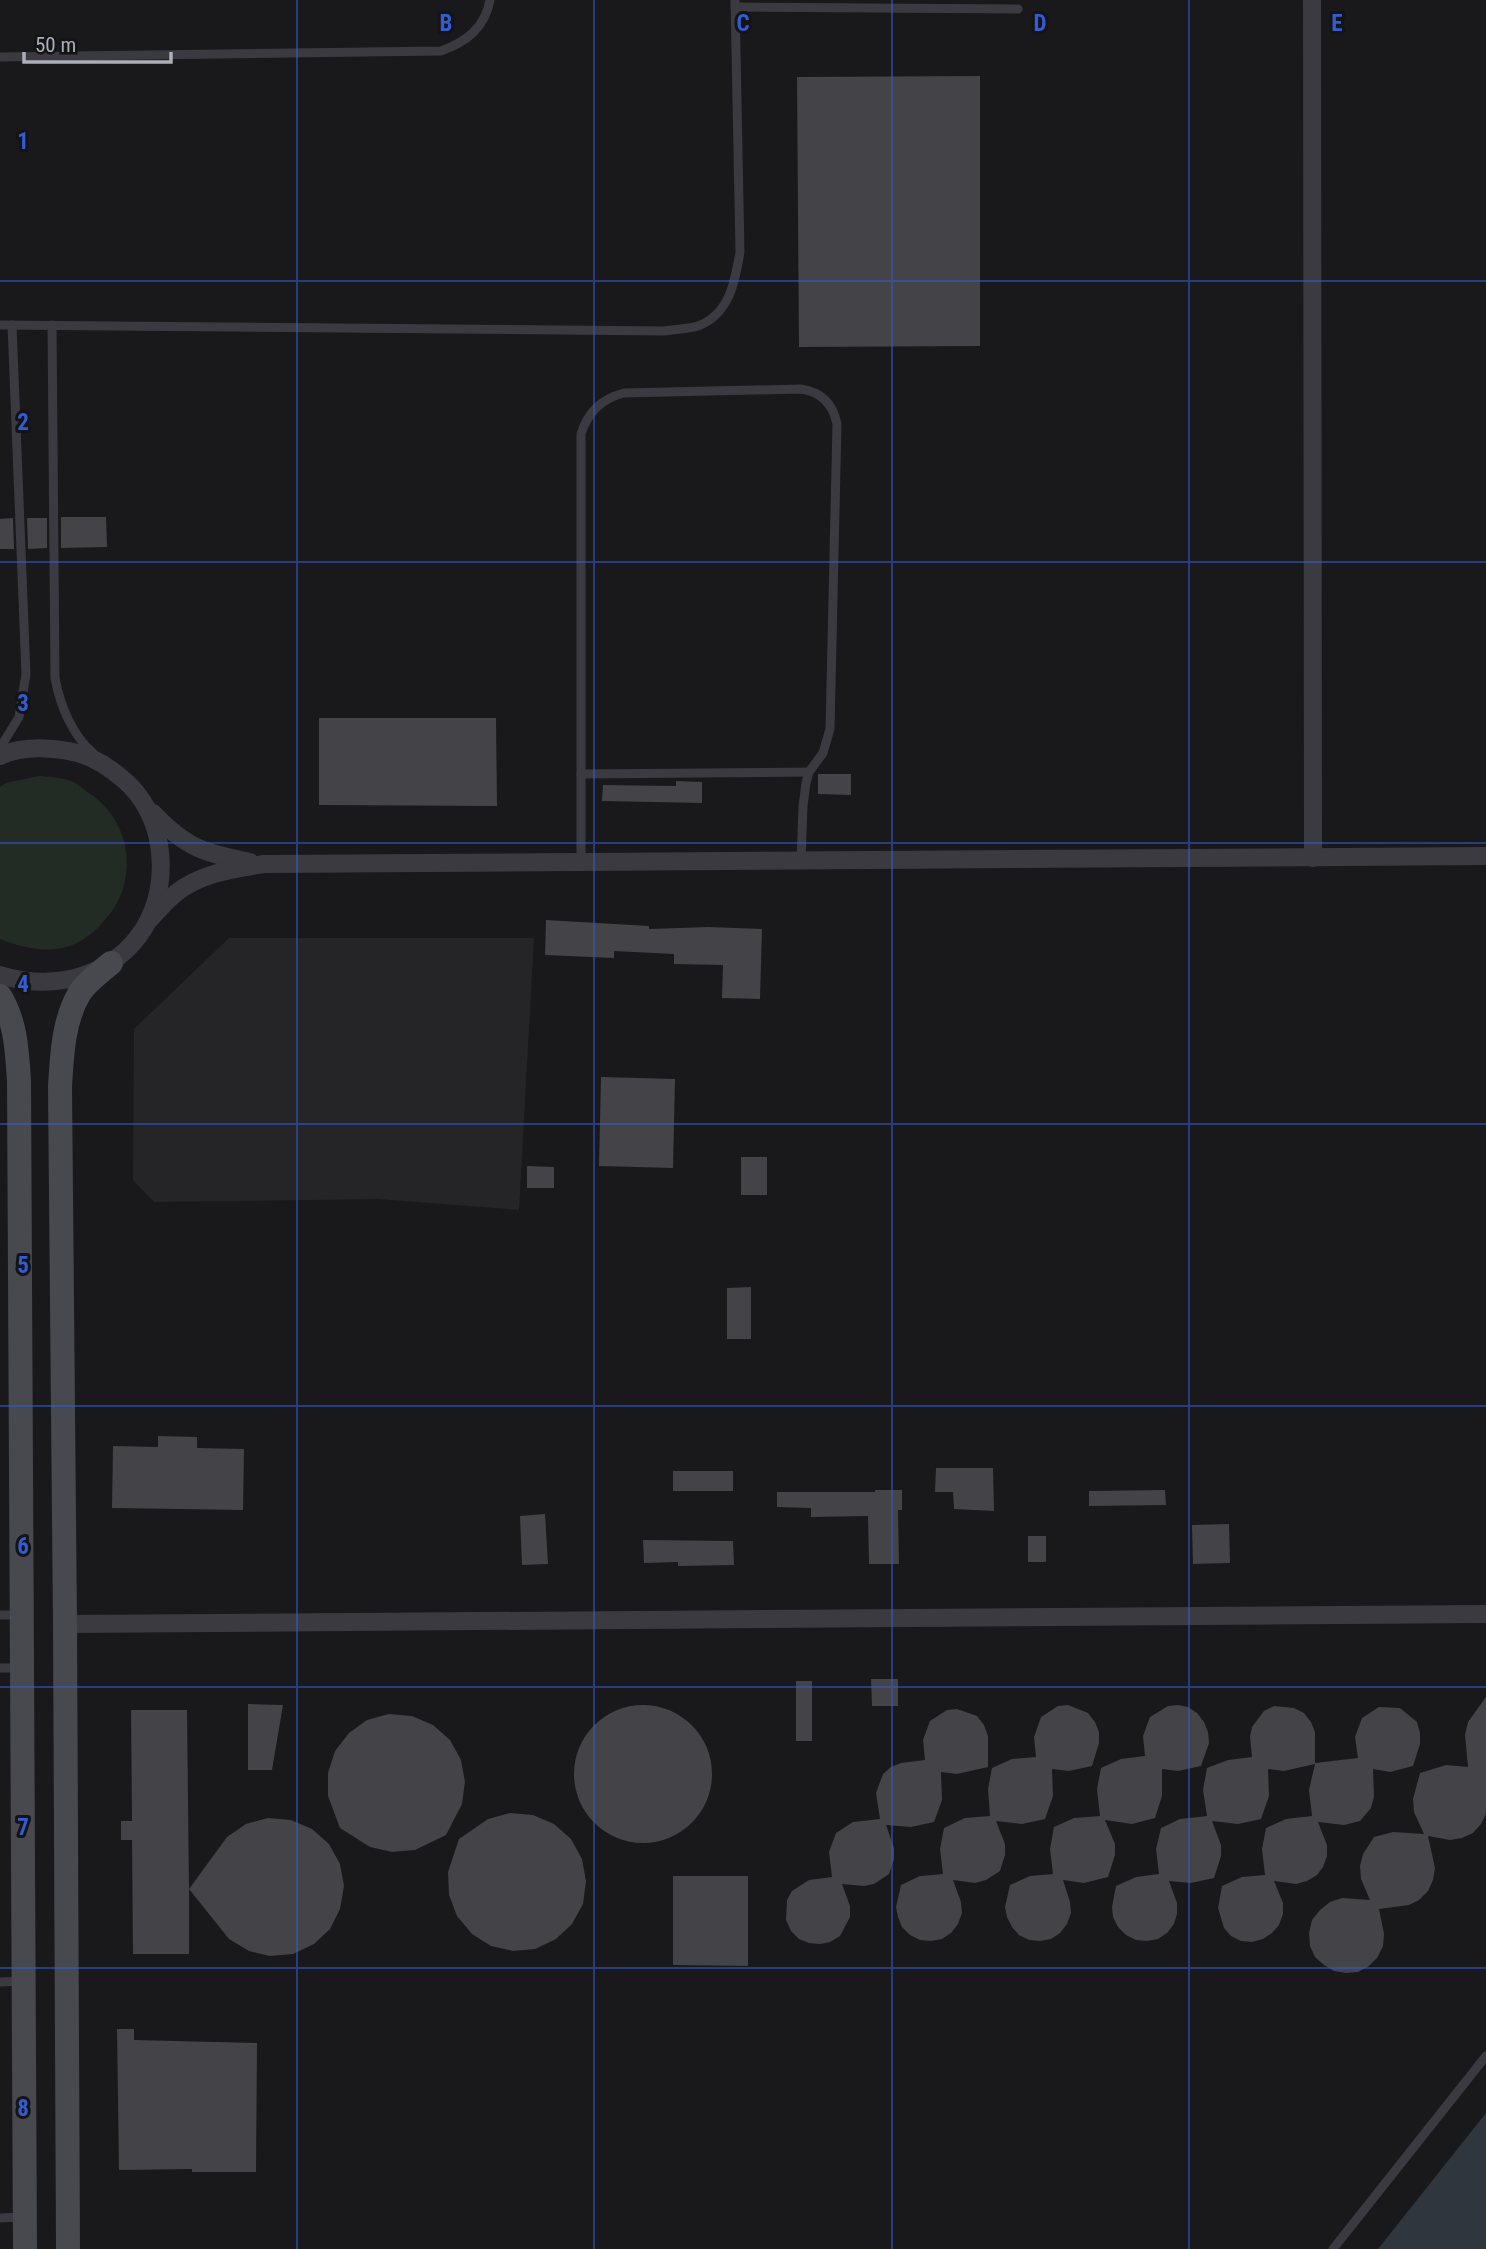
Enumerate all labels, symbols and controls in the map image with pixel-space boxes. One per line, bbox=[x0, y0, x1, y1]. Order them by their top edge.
text: B bbox=[440, 10, 452, 37]
text: C bbox=[736, 10, 750, 37]
text: D bbox=[1034, 10, 1047, 37]
text: E bbox=[1331, 10, 1343, 37]
scale bar bbox=[24, 21, 172, 65]
text: 50 m bbox=[35, 33, 76, 57]
text: 1 bbox=[17, 128, 29, 155]
text: 2 bbox=[17, 409, 29, 436]
text: 3 bbox=[17, 690, 29, 717]
text: 4 bbox=[17, 971, 29, 998]
text: 5 bbox=[17, 1252, 29, 1279]
text: 6 bbox=[17, 1533, 29, 1560]
text: 7 bbox=[17, 1814, 29, 1841]
text: 8 bbox=[17, 2095, 29, 2122]

